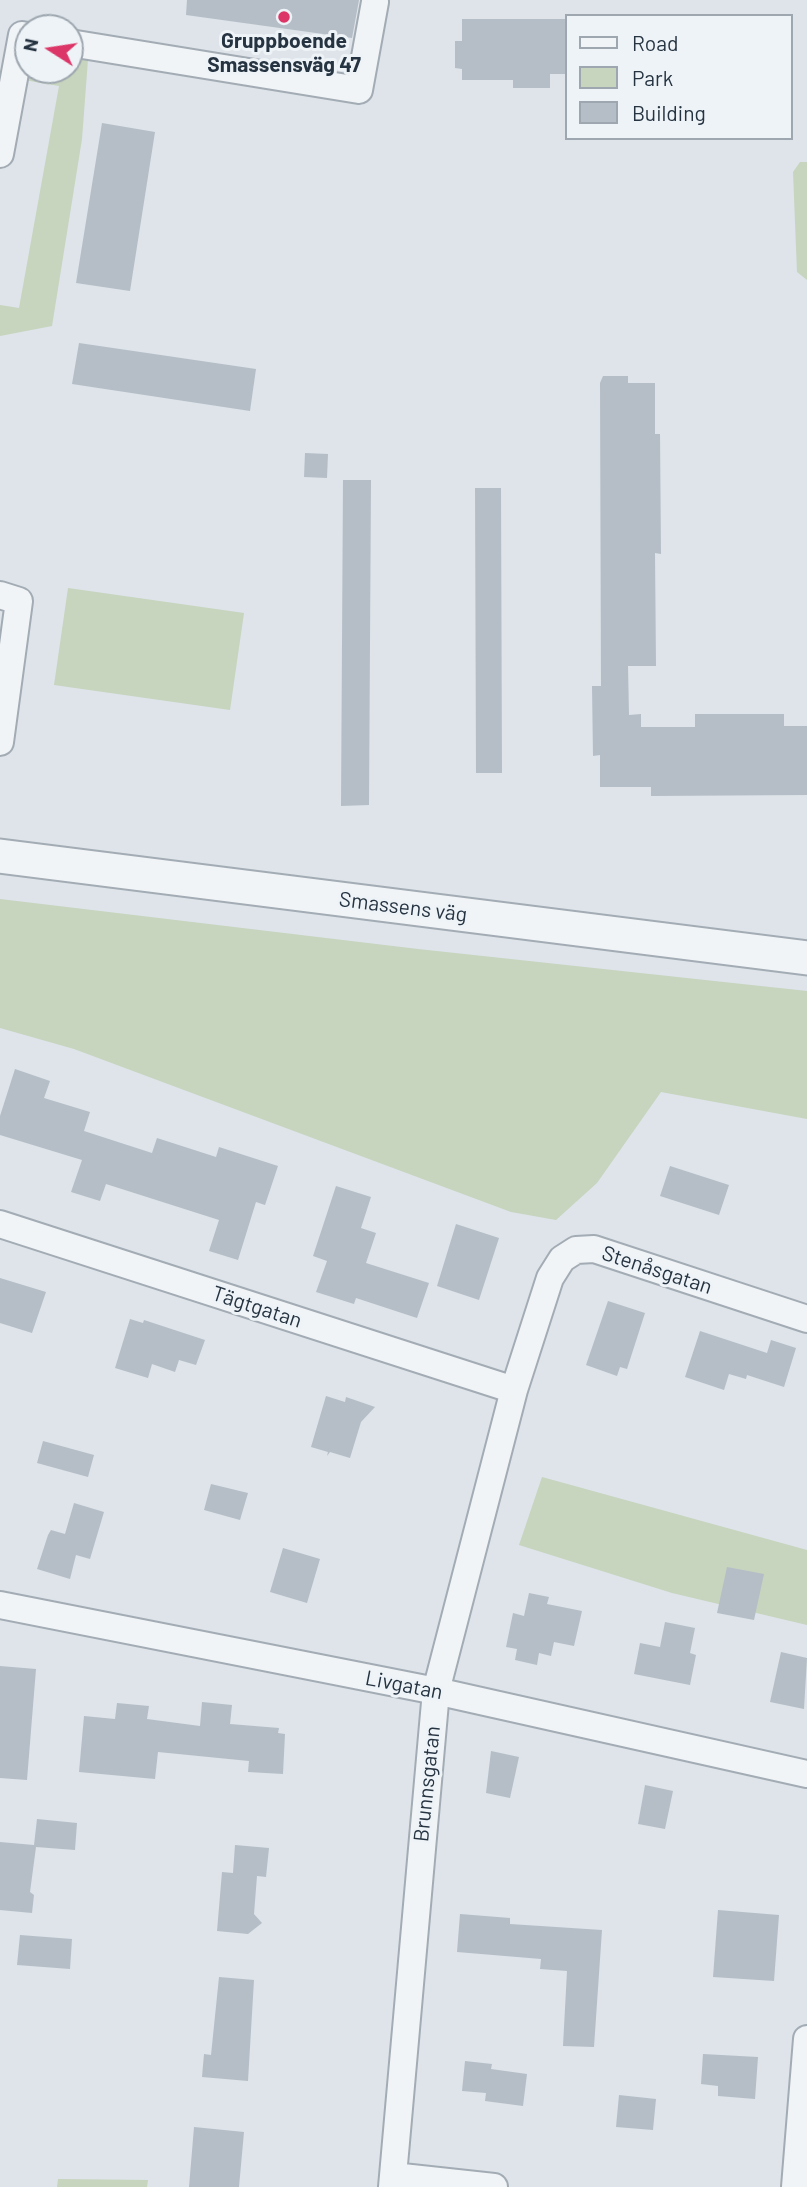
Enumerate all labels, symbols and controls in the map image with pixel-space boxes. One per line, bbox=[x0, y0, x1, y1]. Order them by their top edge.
marker: Gruppboende Smassensväg 47 bbox=[276, 9, 292, 25]
north arrow bbox=[14, 14, 84, 84]
legend bbox=[566, 14, 793, 140]
place label: Gruppboende Smassensväg 47 bbox=[207, 28, 361, 78]
text: Road bbox=[632, 30, 678, 55]
text: N bbox=[17, 36, 42, 54]
text: Park bbox=[632, 65, 673, 90]
text: Building bbox=[632, 100, 706, 125]
street label: Smassens väg bbox=[338, 887, 468, 927]
street label: Stenåsgatan bbox=[599, 1240, 715, 1300]
street label: Tägtgatan bbox=[209, 1281, 305, 1333]
street label: Livgatan bbox=[363, 1665, 445, 1705]
street label: Brunnsgatan bbox=[408, 1725, 446, 1843]

